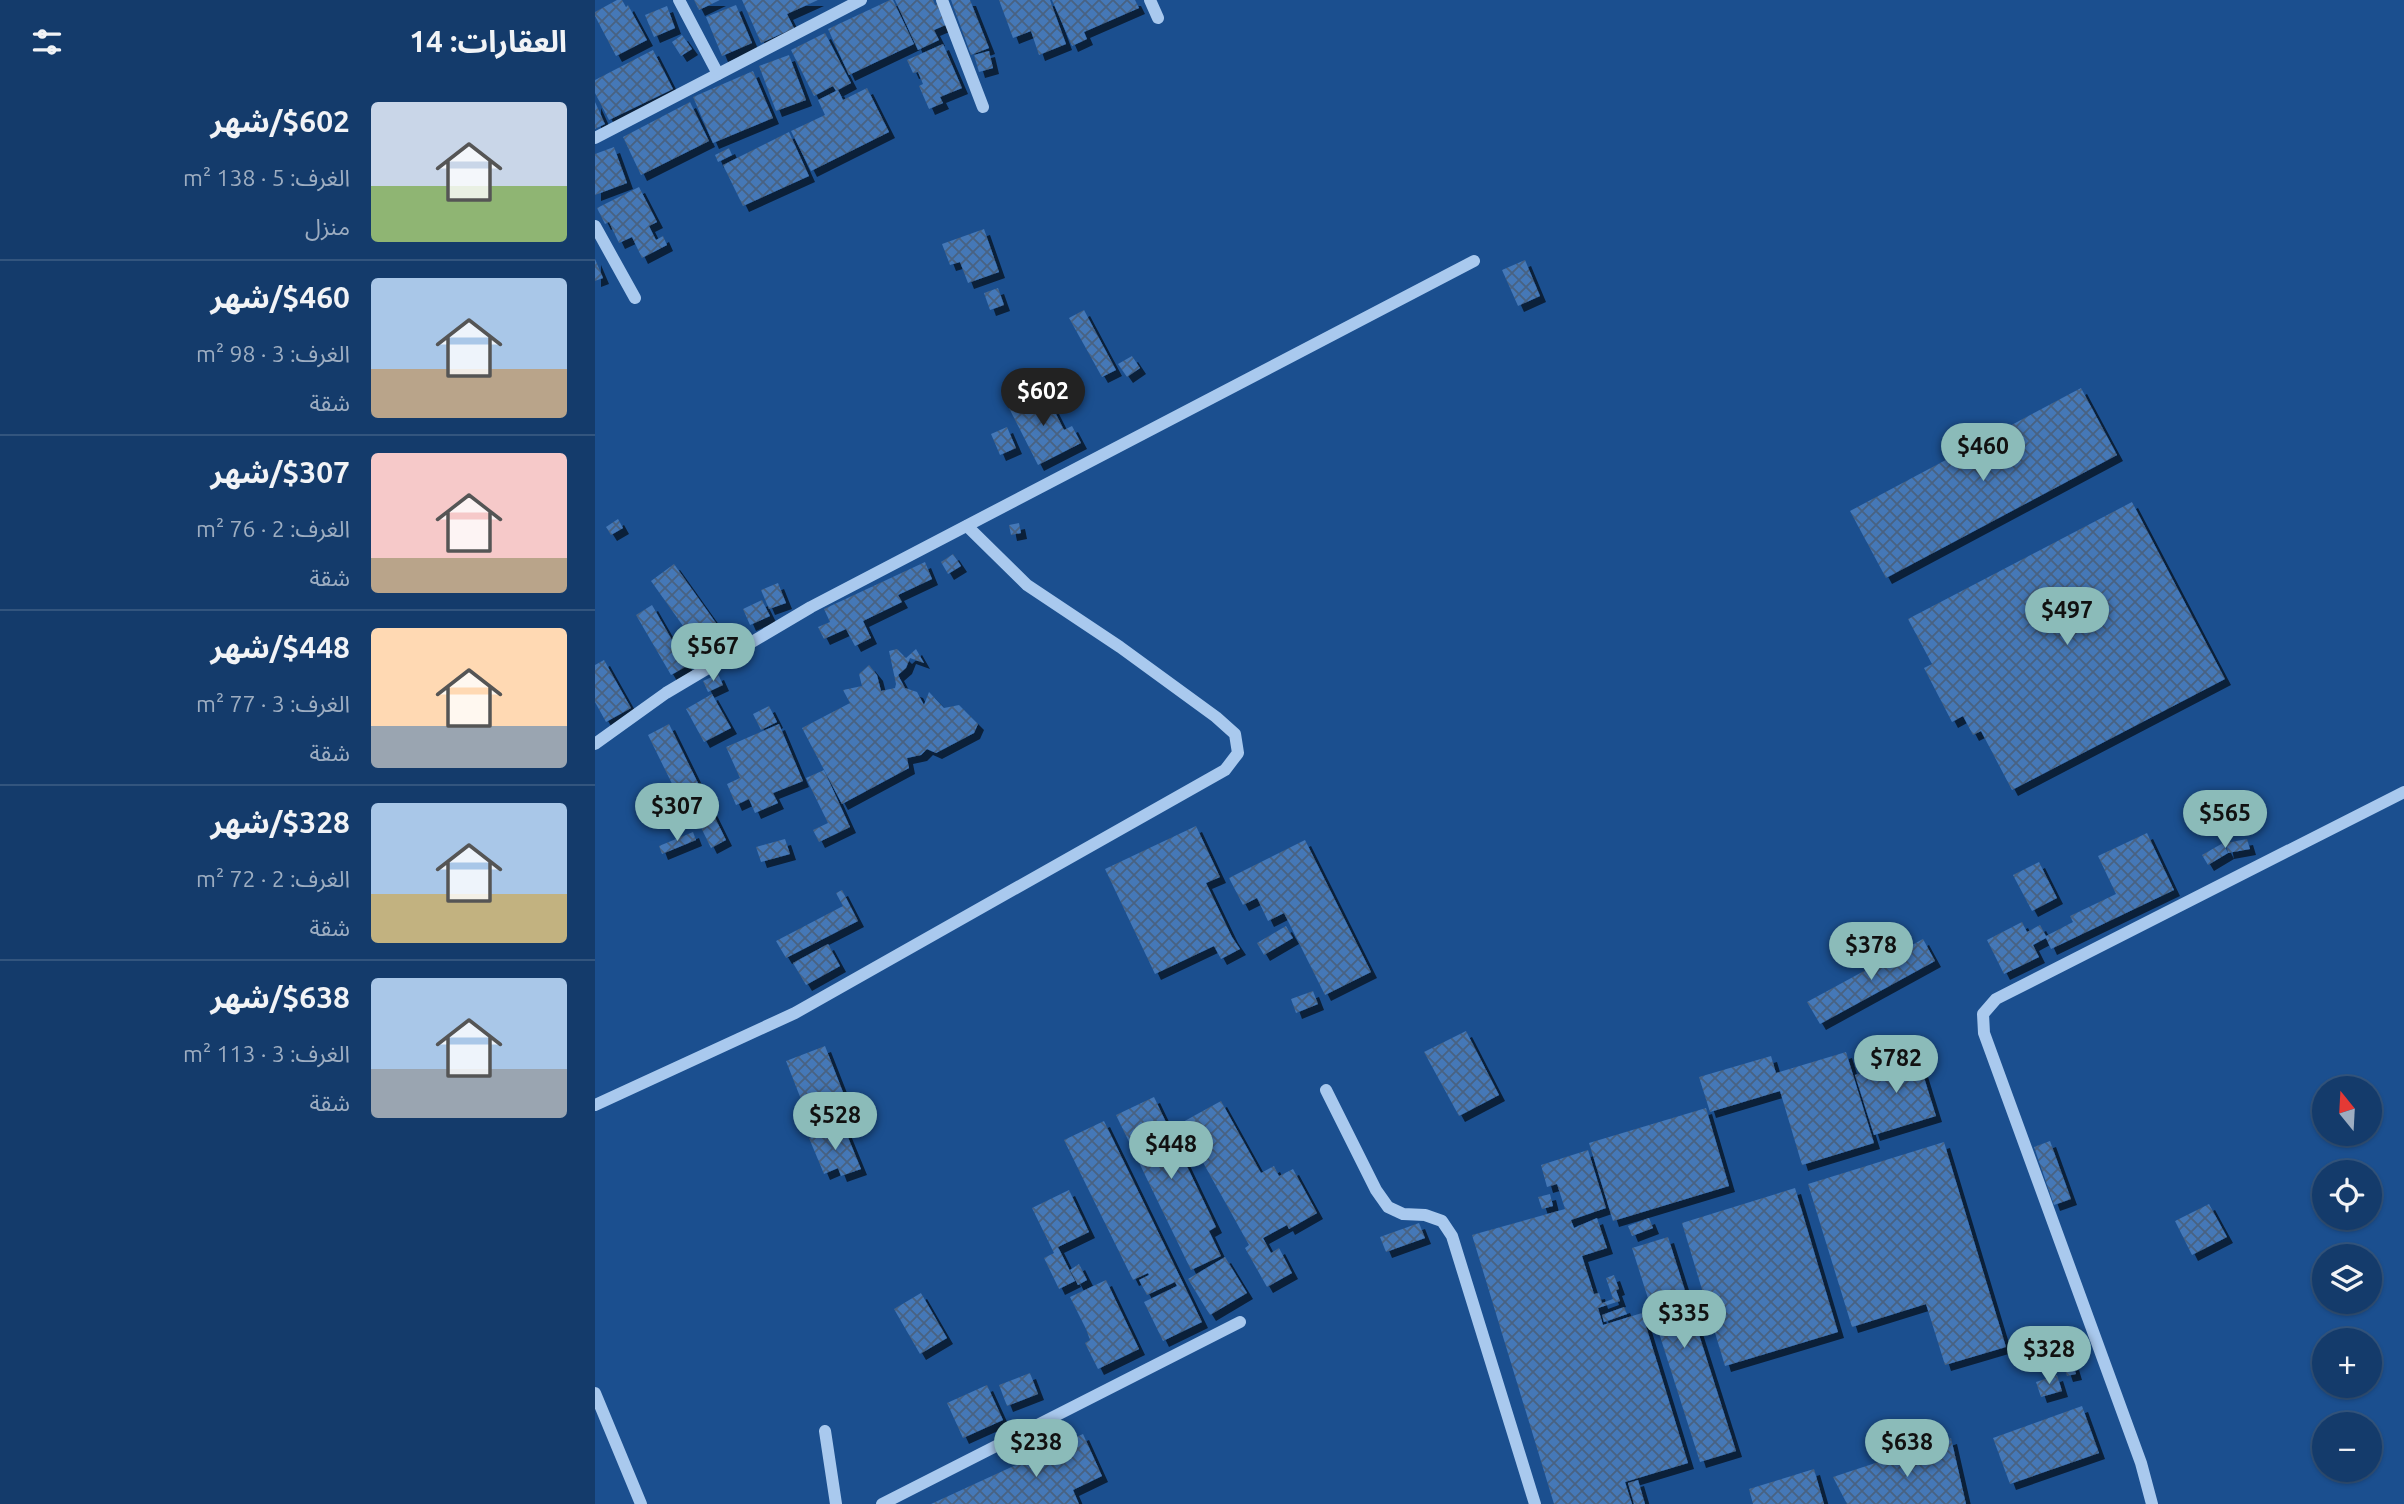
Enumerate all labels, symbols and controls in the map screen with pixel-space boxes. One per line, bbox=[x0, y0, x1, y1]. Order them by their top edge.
icon: filters bbox=[28, 23, 66, 61]
text: العقارات: 14 bbox=[409, 24, 567, 58]
text: $602/شهر bbox=[211, 104, 350, 138]
icon: home bbox=[427, 130, 511, 214]
text: الغرف: 5 · 138 m² bbox=[183, 165, 350, 190]
text: منزل bbox=[305, 214, 350, 239]
text: $460/شهر bbox=[211, 280, 350, 314]
icon: home bbox=[427, 306, 511, 390]
text: الغرف: 3 · 98 m² bbox=[196, 341, 350, 366]
pin: $602 bbox=[1002, 368, 1084, 428]
text: $602 bbox=[1017, 378, 1069, 403]
text: شقة bbox=[309, 390, 350, 415]
pin: $460 bbox=[1942, 424, 2024, 483]
text: $460 bbox=[1957, 433, 2009, 458]
text: $307/شهر bbox=[211, 455, 350, 489]
icon: home bbox=[427, 481, 511, 565]
text: الغرف: 2 · 76 m² bbox=[196, 516, 350, 541]
text: شقة bbox=[309, 565, 350, 590]
pin: $497 bbox=[2026, 588, 2108, 647]
text: $497 bbox=[2041, 597, 2093, 622]
pin: $567 bbox=[672, 624, 754, 683]
text: $448/شهر bbox=[211, 630, 350, 664]
text: $567 bbox=[687, 633, 739, 658]
icon: home bbox=[427, 656, 511, 740]
text: الغرف: 3 · 77 m² bbox=[196, 691, 350, 716]
text: شقة bbox=[309, 740, 350, 765]
pin: $307 bbox=[636, 784, 718, 843]
pin: $565 bbox=[2184, 790, 2266, 850]
text: $307 bbox=[651, 793, 703, 818]
text: $565 bbox=[2199, 800, 2251, 825]
text: $328/شهر bbox=[211, 805, 350, 839]
icon: home bbox=[427, 831, 511, 915]
text: الغرف: 2 · 72 m² bbox=[196, 866, 350, 891]
text: شقة bbox=[309, 915, 350, 940]
pin: $378 bbox=[1830, 922, 1912, 982]
text: $378 bbox=[1845, 932, 1897, 957]
text: $638/شهر bbox=[211, 980, 350, 1014]
icon: home bbox=[427, 1006, 511, 1090]
pin: $782 bbox=[1855, 1036, 1937, 1095]
text: الغرف: 3 · 113 m² bbox=[183, 1041, 350, 1066]
text: $782 bbox=[1870, 1045, 1922, 1070]
north arrow bbox=[2312, 1076, 2382, 1146]
map controls bbox=[2312, 1076, 2382, 1482]
text: شقة bbox=[309, 1090, 350, 1115]
pin: $528 bbox=[794, 1092, 876, 1152]
text: $528 bbox=[809, 1102, 861, 1127]
pin: $448 bbox=[1130, 1122, 1212, 1181]
text: $448 bbox=[1145, 1131, 1197, 1156]
button: locate bbox=[2312, 1160, 2382, 1230]
button: layers bbox=[2312, 1244, 2382, 1314]
pin: $335 bbox=[1643, 1290, 1725, 1350]
text: $335 bbox=[1658, 1300, 1710, 1325]
pin: $328 bbox=[2008, 1326, 2090, 1386]
button: + bbox=[2312, 1328, 2382, 1398]
text: $328 bbox=[2023, 1336, 2075, 1361]
button: − bbox=[2312, 1412, 2382, 1482]
pin: $238 bbox=[995, 1420, 1077, 1479]
pin: $638 bbox=[1866, 1420, 1948, 1479]
text: $238 bbox=[1010, 1429, 1062, 1454]
text: $638 bbox=[1881, 1429, 1933, 1454]

